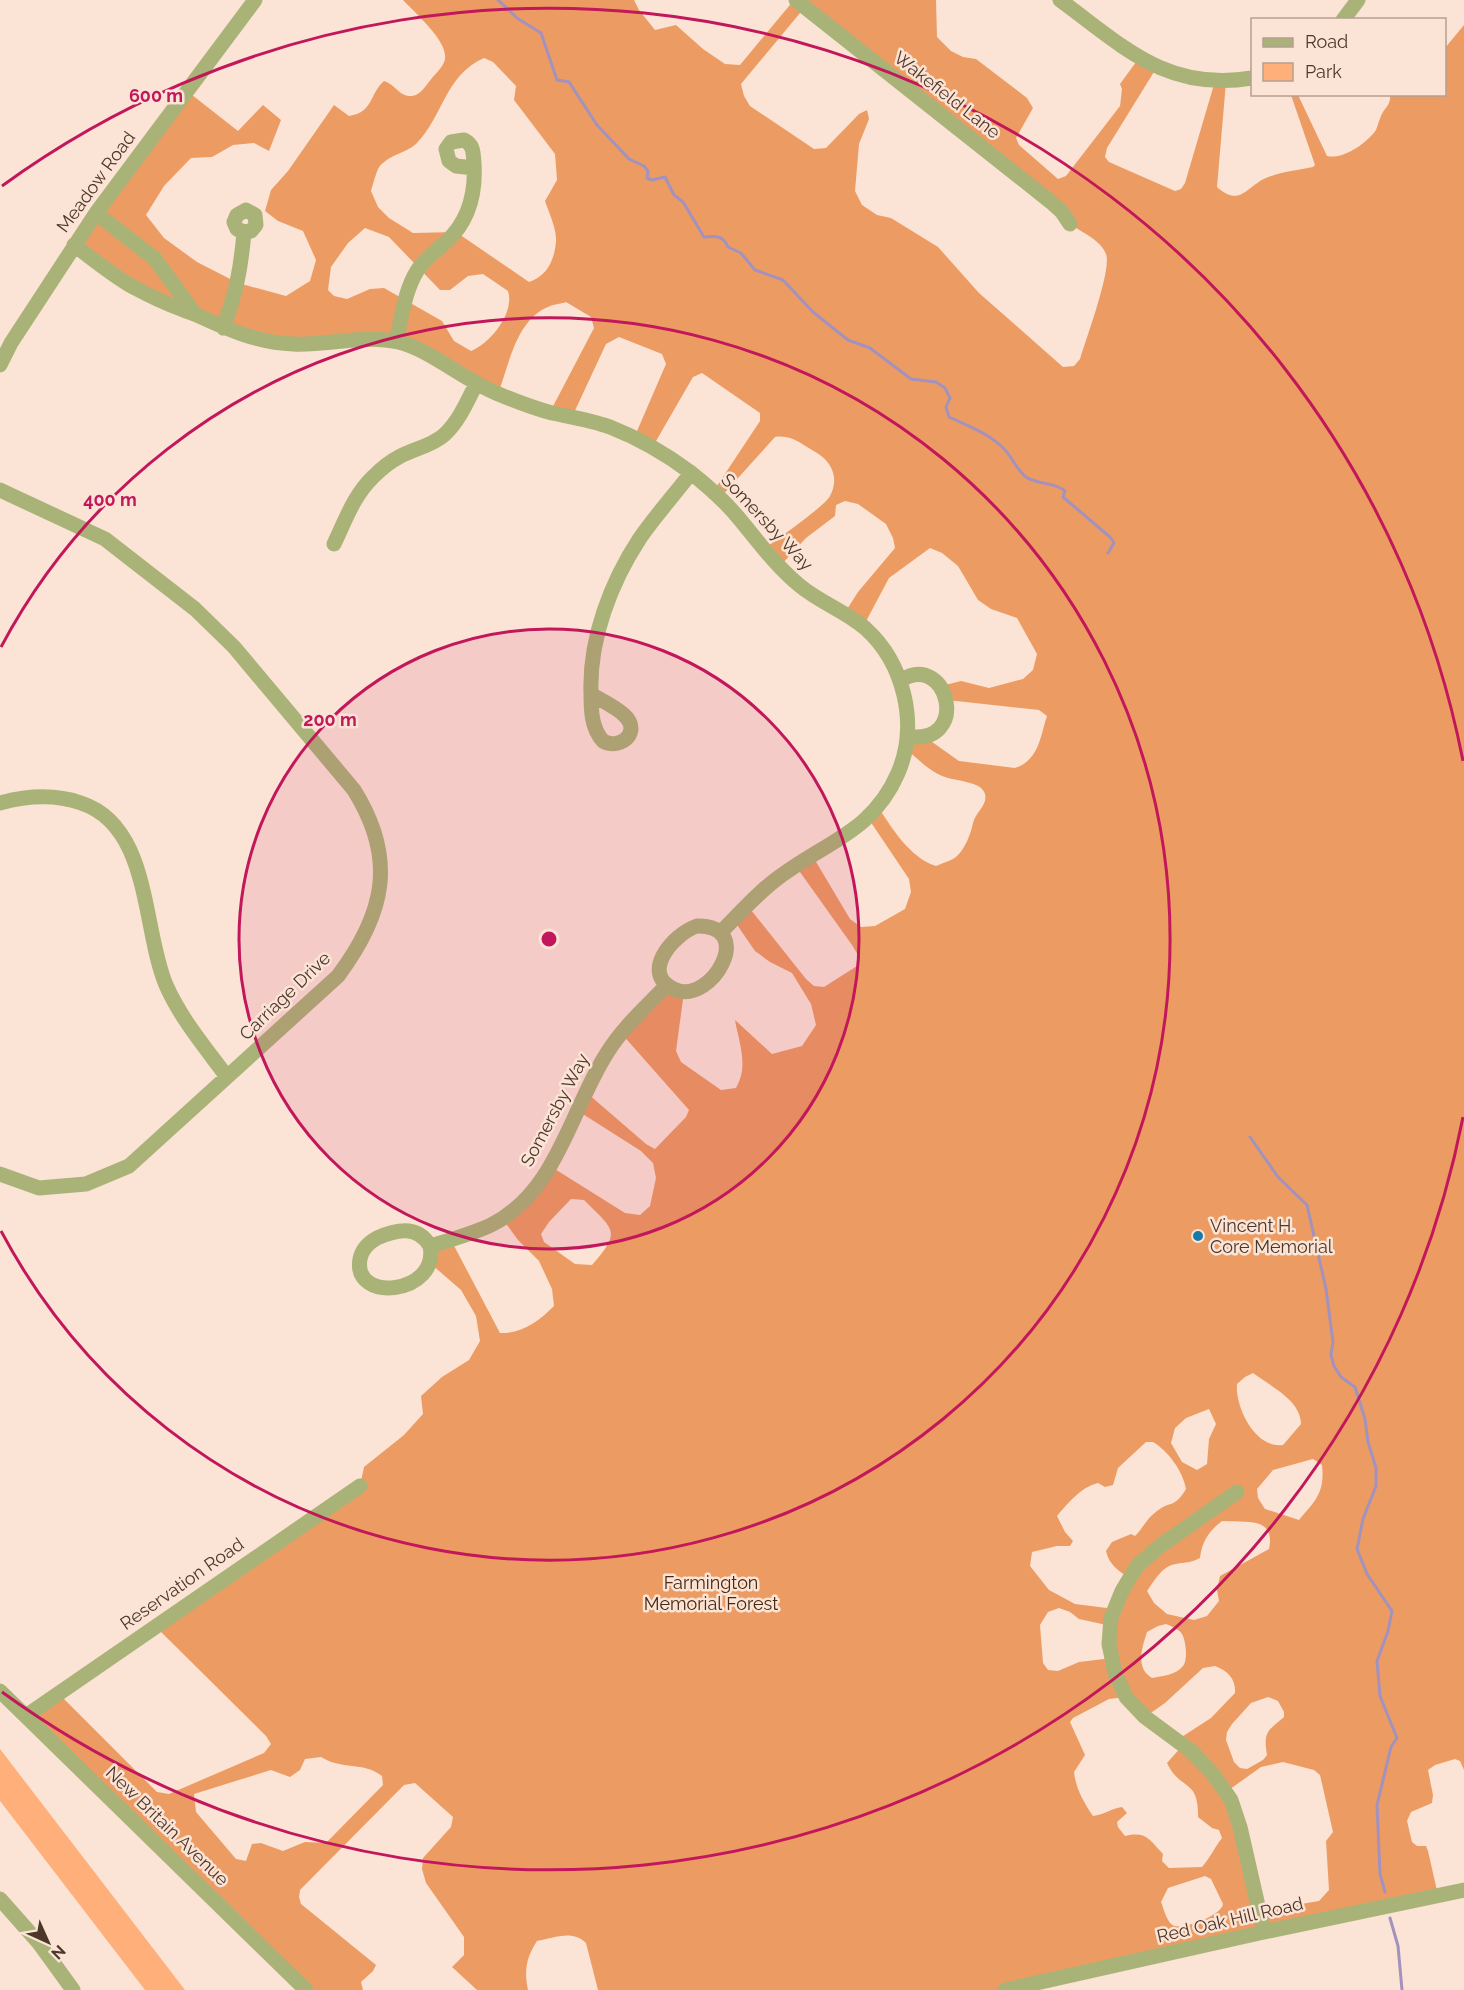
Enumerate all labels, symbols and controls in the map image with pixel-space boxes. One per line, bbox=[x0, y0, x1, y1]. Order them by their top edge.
legend bbox=[1251, 18, 1446, 96]
text: Road bbox=[1305, 31, 1348, 52]
street label: Wakefield Lane bbox=[890, 47, 1005, 143]
text: Park bbox=[1305, 61, 1342, 82]
text: 600 m bbox=[129, 85, 183, 106]
street label: Meadow Road bbox=[52, 127, 139, 236]
street label: Somersby Way bbox=[717, 469, 818, 575]
text: 400 m bbox=[83, 489, 137, 510]
text: 200 m bbox=[303, 709, 357, 730]
centre of rings bbox=[539, 929, 559, 949]
street label: Carriage Drive bbox=[235, 947, 335, 1044]
street label: Somersby Way bbox=[516, 1049, 593, 1170]
place label: Vincent H. Core Memorial bbox=[1210, 1215, 1333, 1257]
marker: Vincent H. Core Memorial bbox=[1191, 1229, 1205, 1243]
street label: Reservation Road bbox=[116, 1533, 247, 1634]
park label: Farmington Memorial Forest bbox=[644, 1572, 778, 1614]
street label: New Britain Avenue bbox=[102, 1762, 233, 1890]
street label: Red Oak Hill Road bbox=[1155, 1892, 1305, 1947]
north arrow bbox=[18, 1912, 78, 1972]
text: N bbox=[47, 1941, 69, 1963]

